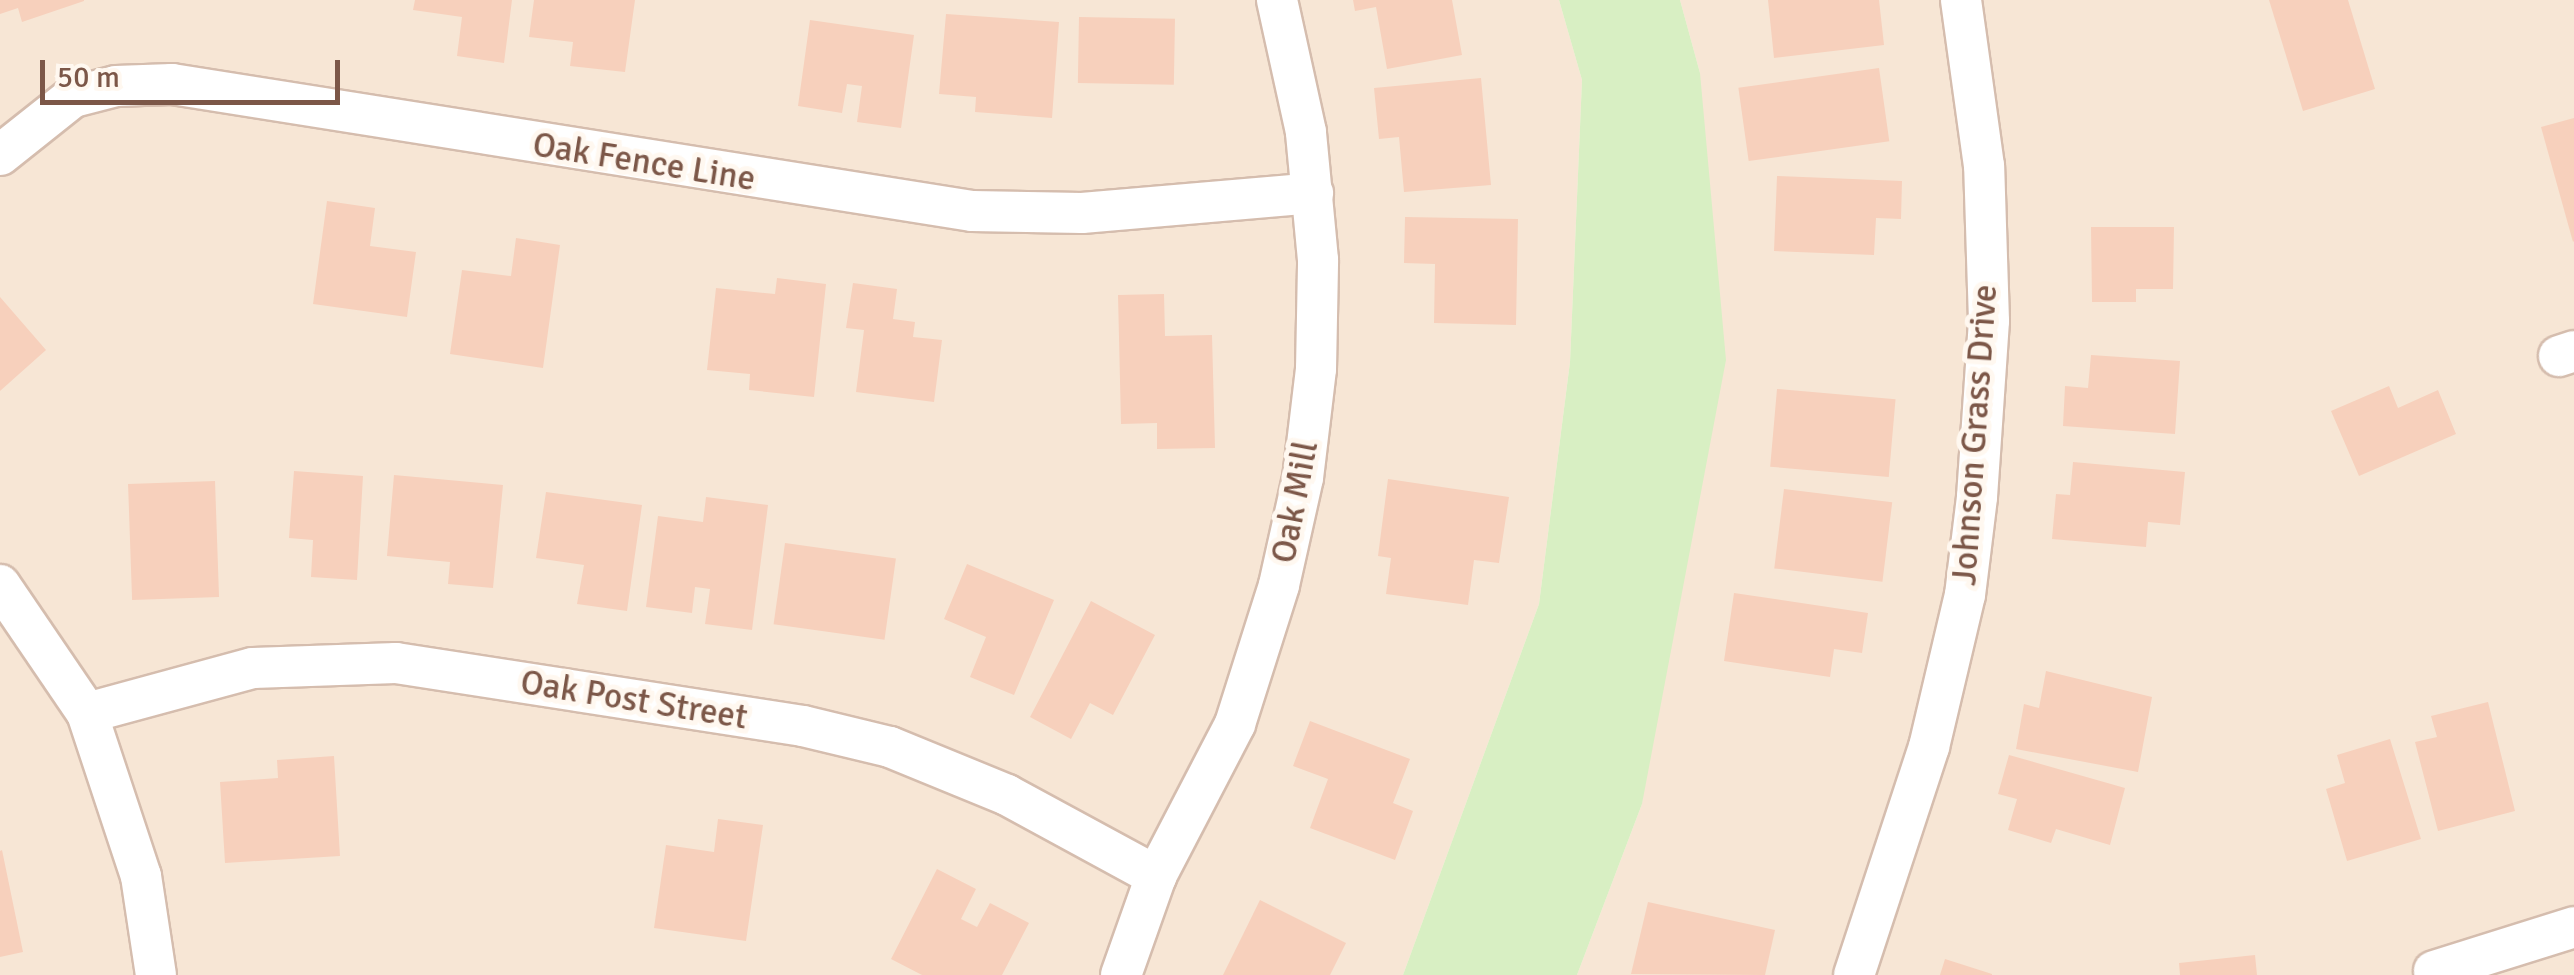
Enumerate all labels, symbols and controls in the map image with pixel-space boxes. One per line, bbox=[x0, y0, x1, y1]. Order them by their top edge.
scale bar bbox=[45, 40, 345, 102]
text: 50 m bbox=[57, 59, 120, 96]
street label: Oak Fence Line bbox=[530, 124, 758, 200]
street label: Johnson Grass Drive bbox=[1944, 283, 2006, 587]
street label: Oak Mill bbox=[1263, 437, 1327, 567]
street label: Oak Post Street bbox=[518, 661, 750, 739]

